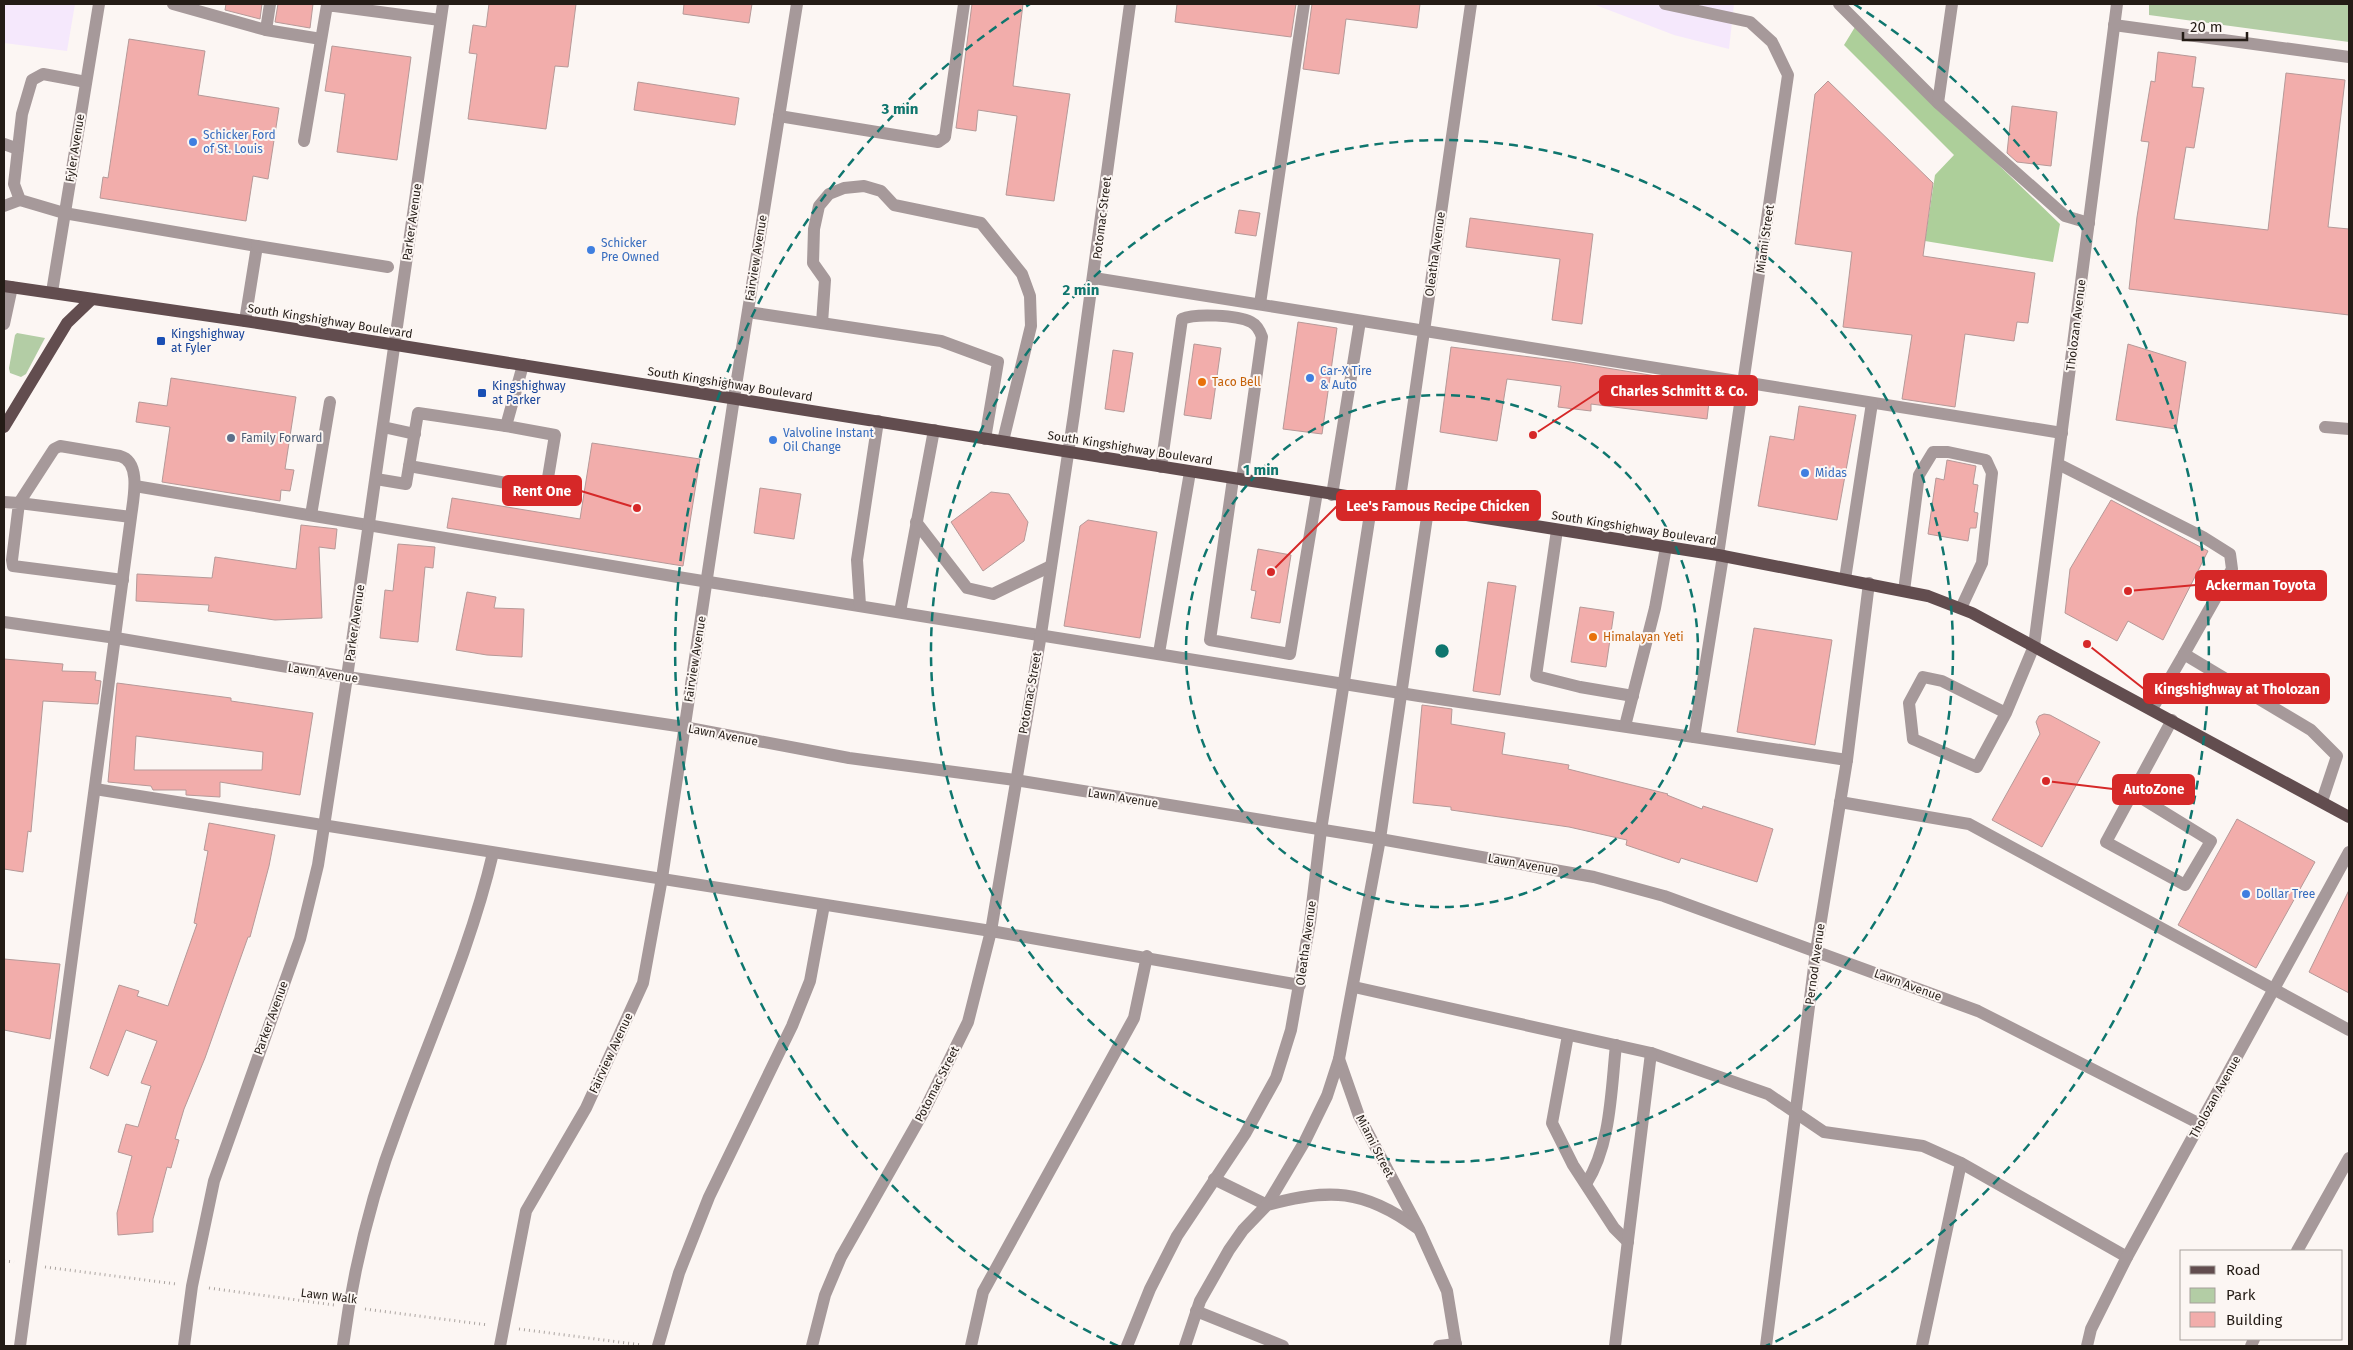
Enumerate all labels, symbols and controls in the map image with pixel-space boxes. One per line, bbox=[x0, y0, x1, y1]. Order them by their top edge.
scale bar bbox=[2183, 10, 2247, 42]
text: 20 m bbox=[2190, 18, 2223, 36]
text: 3 min bbox=[881, 100, 918, 118]
street label: Fyler Avenue bbox=[63, 113, 87, 183]
place label: Schicker Ford of St. Louis bbox=[203, 128, 276, 156]
marker: Schicker Ford of St. Louis bbox=[187, 136, 199, 148]
street label: Potomac Street bbox=[1090, 175, 1114, 260]
street label: Parker Avenue bbox=[400, 183, 424, 261]
street label: Miami Street bbox=[1753, 203, 1777, 274]
street label: Oleatha Avenue bbox=[1422, 211, 1448, 297]
street label: Fairview Avenue bbox=[742, 214, 770, 302]
place label: Schicker Pre Owned bbox=[601, 236, 659, 264]
marker: Schicker Pre Owned bbox=[585, 244, 597, 256]
street label: Tholozan Avenue bbox=[2063, 278, 2089, 372]
text: 2 min bbox=[1063, 281, 1099, 299]
street label: South Kingshighway Boulevard bbox=[247, 301, 413, 341]
place label: Kingshighway at Fyler bbox=[171, 327, 245, 355]
marker: Kingshighway at Fyler bbox=[155, 335, 167, 347]
street label: South Kingshighway Boulevard bbox=[647, 364, 813, 404]
place label: Car-X Tire & Auto bbox=[1320, 364, 1372, 392]
marker: Car-X Tire & Auto bbox=[1304, 372, 1316, 384]
place label: Taco Bell bbox=[1212, 375, 1261, 389]
marker: Taco Bell bbox=[1196, 376, 1208, 388]
callout: Charles Schmitt & Co. bbox=[1600, 376, 1757, 405]
place label: Kingshighway at Parker bbox=[492, 379, 566, 407]
text: Charles Schmitt & Co. bbox=[1611, 383, 1748, 400]
marker: Kingshighway at Parker bbox=[476, 387, 488, 399]
place label: Valvoline Instant Oil Change bbox=[783, 426, 874, 454]
street label: South Kingshighway Boulevard bbox=[1047, 428, 1213, 468]
place label: Family Forward bbox=[241, 431, 322, 445]
marker: Family Forward bbox=[225, 432, 237, 444]
marker: Valvoline Instant Oil Change bbox=[767, 434, 779, 446]
text: 1 min bbox=[1243, 461, 1279, 479]
place label: Midas bbox=[1815, 466, 1847, 480]
marker: Midas bbox=[1799, 467, 1811, 479]
callout: Rent One bbox=[503, 476, 581, 505]
text: Rent One bbox=[513, 483, 571, 500]
callout: Lee's Famous Recipe Chicken bbox=[1337, 491, 1540, 520]
text: Lee's Famous Recipe Chicken bbox=[1346, 498, 1530, 515]
street label: South Kingshighway Boulevard bbox=[1551, 508, 1717, 548]
callout: Ackerman Toyota bbox=[2196, 571, 2326, 600]
text: Ackerman Toyota bbox=[2205, 577, 2316, 594]
street label: Parker Avenue bbox=[343, 584, 367, 662]
street label: Fairview Avenue bbox=[681, 615, 709, 703]
place label: Himalayan Yeti bbox=[1603, 630, 1684, 644]
marker: Himalayan Yeti bbox=[1587, 631, 1599, 643]
centre of rings bbox=[1433, 642, 1451, 660]
street label: Potomac Street bbox=[1016, 650, 1044, 735]
street label: Lawn Avenue bbox=[287, 661, 359, 685]
callout: Kingshighway at Tholozan bbox=[2144, 674, 2329, 703]
text: Kingshighway at Tholozan bbox=[2154, 681, 2320, 698]
street label: Lawn Avenue bbox=[687, 721, 759, 749]
callout: AutoZone bbox=[2113, 775, 2194, 804]
text: AutoZone bbox=[2123, 781, 2185, 798]
street label: Lawn Avenue bbox=[1087, 786, 1159, 810]
street label: Lawn Avenue bbox=[1487, 851, 1559, 877]
place label: Dollar Tree bbox=[2256, 887, 2315, 901]
marker: Dollar Tree bbox=[2240, 888, 2252, 900]
street label: Oleatha Avenue bbox=[1293, 900, 1319, 986]
street label: Pernod Avenue bbox=[1802, 922, 1828, 1006]
street label: Lawn Avenue bbox=[1872, 966, 1944, 1004]
street label: Parker Avenue bbox=[251, 979, 291, 1057]
street label: Fairview Avenue bbox=[586, 1011, 636, 1095]
street label: Potomac Street bbox=[912, 1043, 962, 1124]
street label: Tholozan Avenue bbox=[2187, 1053, 2243, 1141]
street label: Miami Street bbox=[1353, 1112, 1397, 1180]
legend bbox=[2180, 1250, 2343, 1340]
text: Road bbox=[2226, 1261, 2261, 1279]
street label: Lawn Walk bbox=[300, 1286, 359, 1307]
text: Park bbox=[2226, 1286, 2256, 1304]
text: Building bbox=[2226, 1311, 2282, 1329]

